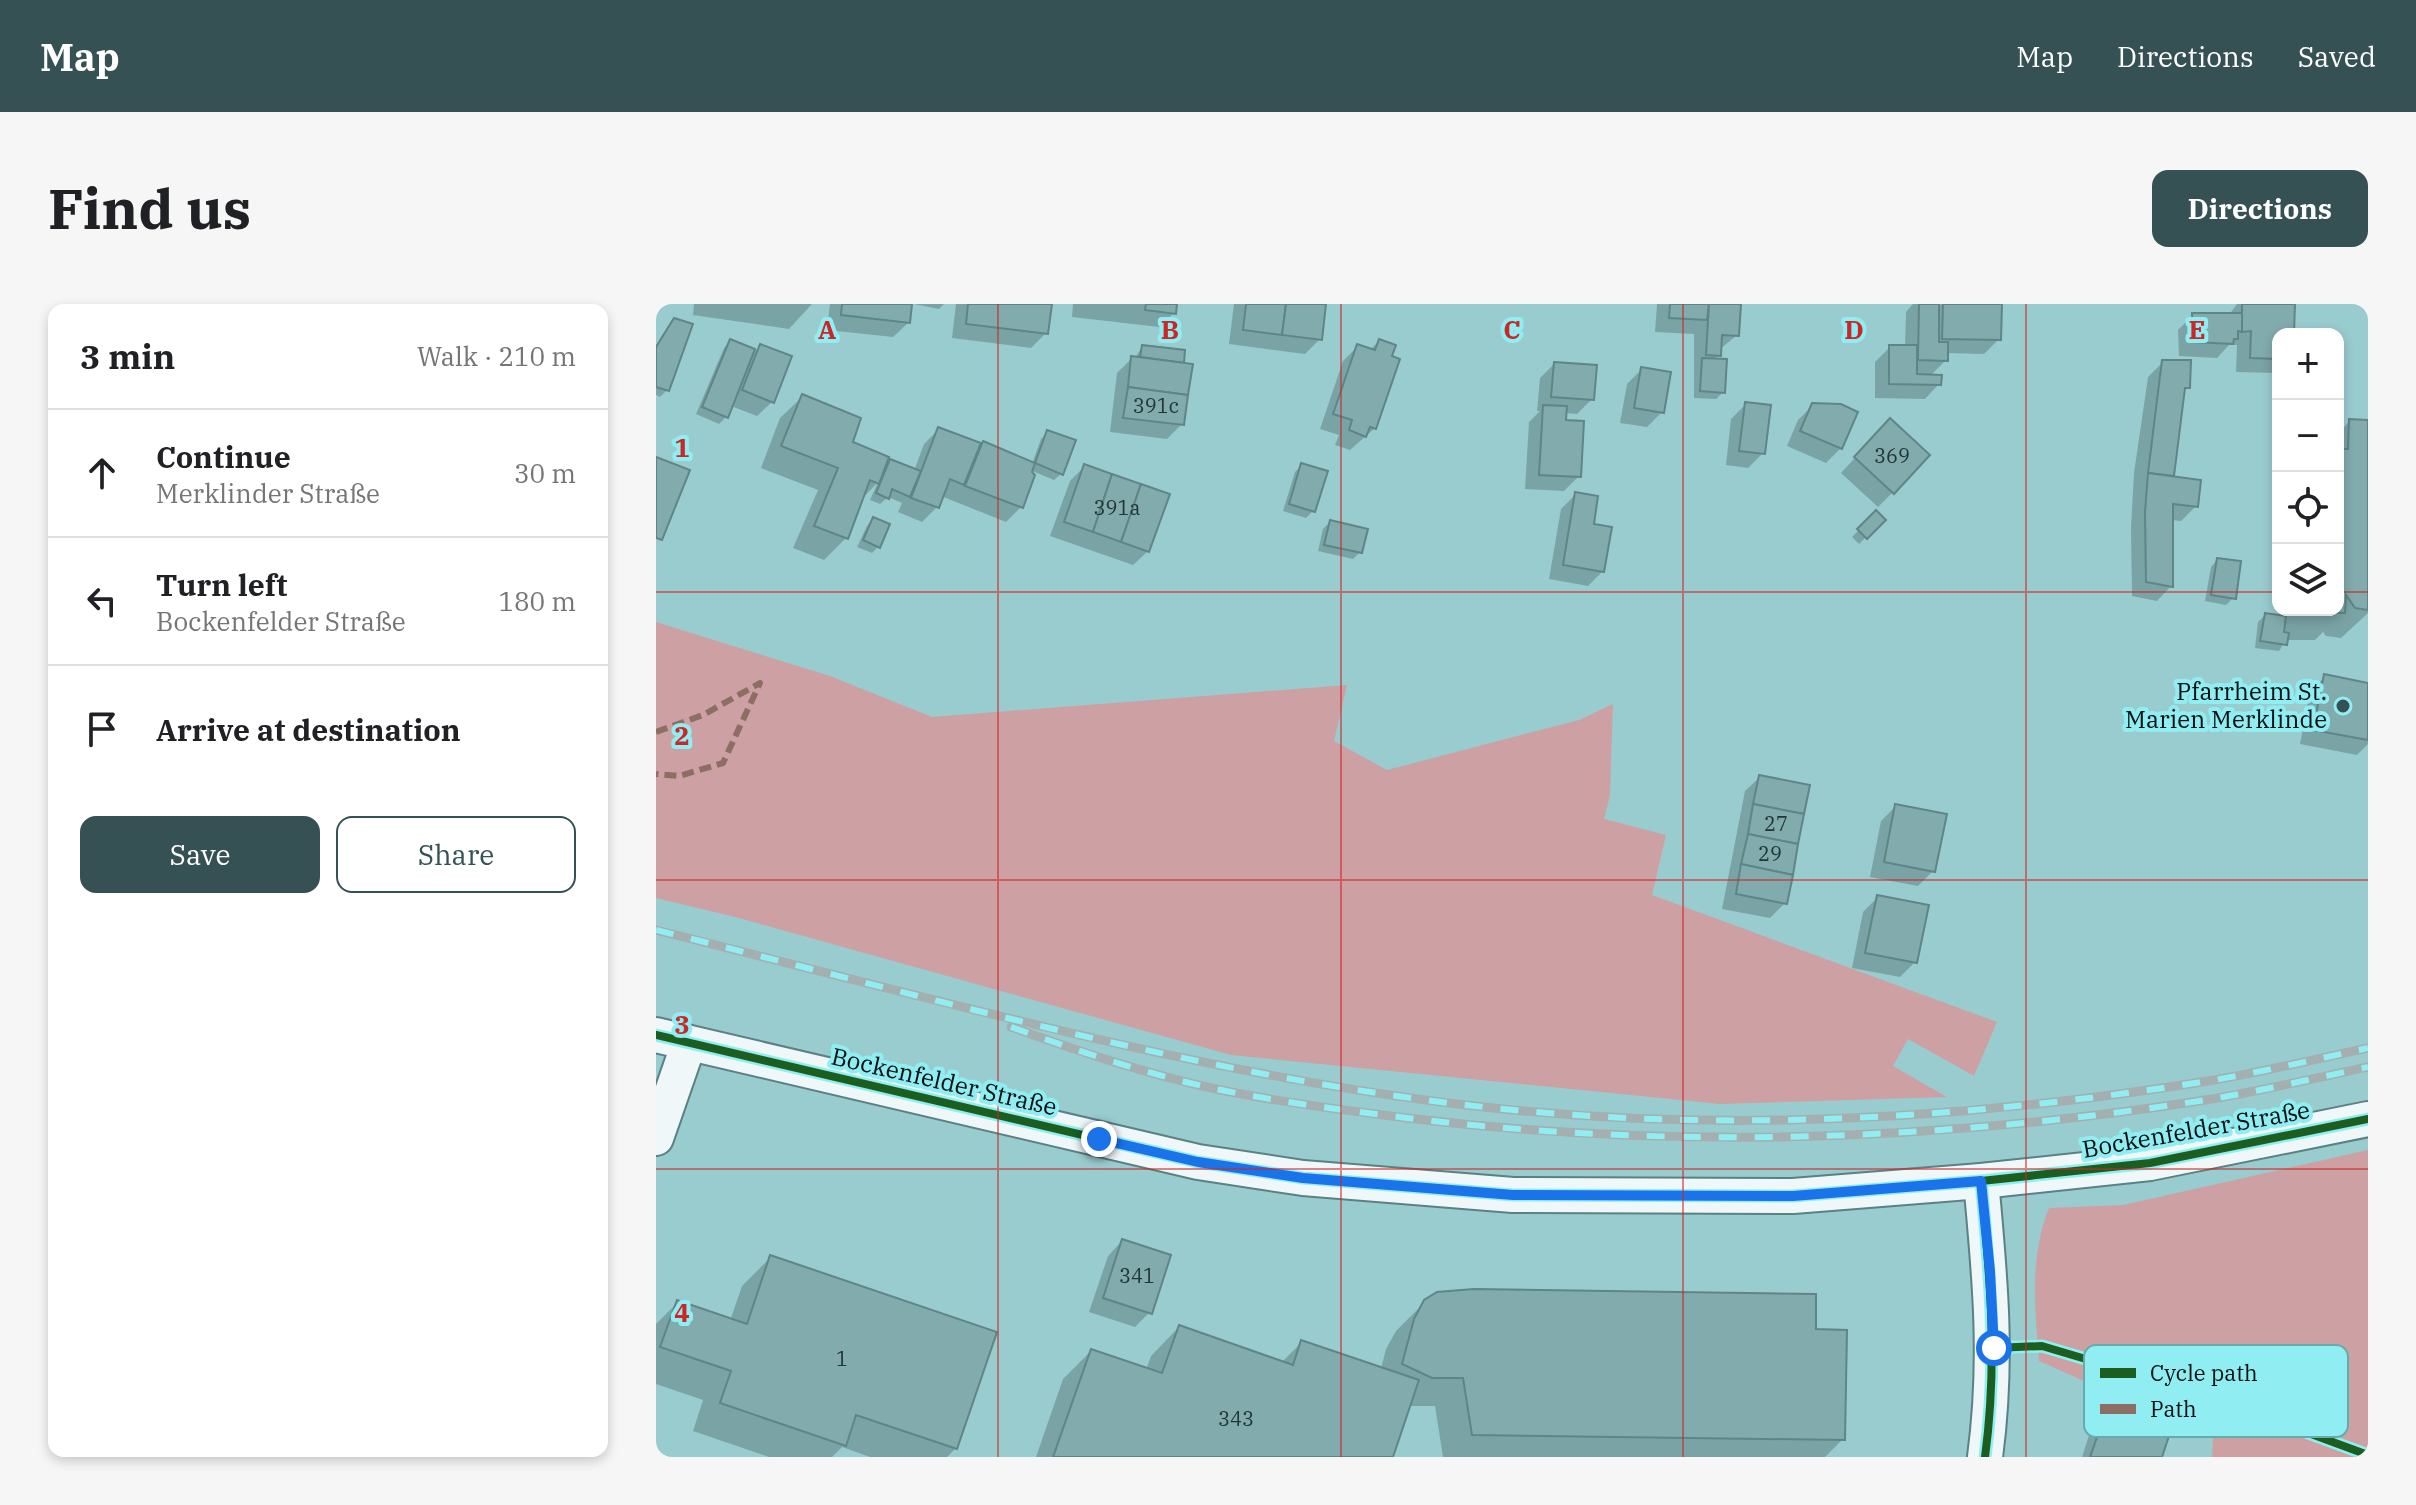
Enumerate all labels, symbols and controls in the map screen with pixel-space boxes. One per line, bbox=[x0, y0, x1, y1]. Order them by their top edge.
text: Map bbox=[40, 32, 120, 81]
text: Map bbox=[2016, 38, 2073, 75]
text: Directions bbox=[2117, 38, 2254, 75]
text: Saved bbox=[2298, 38, 2376, 75]
button: Directions bbox=[2152, 170, 2368, 247]
text: Find us bbox=[48, 172, 251, 244]
text: A bbox=[818, 312, 836, 346]
text: B bbox=[1161, 312, 1179, 346]
text: C bbox=[1503, 312, 1521, 346]
text: D bbox=[1844, 312, 1864, 346]
text: E bbox=[2188, 312, 2206, 346]
map controls bbox=[2272, 328, 2344, 616]
button: + bbox=[2272, 328, 2344, 400]
text: 3 min bbox=[80, 334, 175, 378]
text: Walk · 210 m bbox=[417, 339, 576, 373]
house number: 391c bbox=[1133, 392, 1179, 419]
button: − bbox=[2272, 400, 2344, 472]
text: 1 bbox=[674, 430, 690, 464]
text: Continue bbox=[156, 437, 291, 476]
house number: 369 bbox=[1874, 442, 1910, 469]
icon: ahead bbox=[80, 451, 124, 495]
text: 30 m bbox=[514, 456, 576, 490]
button: locate bbox=[2272, 472, 2344, 544]
text: Merklinder Straße bbox=[156, 476, 380, 510]
house number: 391a bbox=[1094, 494, 1141, 521]
button: layers bbox=[2272, 544, 2344, 616]
text: Turn left bbox=[156, 565, 288, 604]
icon: left bbox=[80, 579, 124, 623]
text: 180 m bbox=[498, 584, 576, 618]
text: Bockenfelder Straße bbox=[156, 604, 406, 638]
place label: Pfarrheim St. Marien Merklinde bbox=[2125, 675, 2327, 735]
marker: Pfarrheim St. Marien Merklinde bbox=[2334, 697, 2352, 715]
icon: arrive bbox=[80, 707, 124, 751]
text: Arrive at destination bbox=[156, 710, 461, 749]
text: 2 bbox=[674, 718, 690, 752]
house number: 27 bbox=[1764, 810, 1788, 837]
button: Save bbox=[80, 816, 320, 893]
button: Share bbox=[336, 816, 576, 893]
house number: 29 bbox=[1758, 840, 1782, 867]
text: 3 bbox=[674, 1007, 690, 1041]
street label: Bockenfelder Straße bbox=[828, 1040, 1060, 1123]
street label: Bockenfelder Straße bbox=[2080, 1093, 2312, 1165]
route end bbox=[1081, 1121, 1117, 1157]
house number: 341 bbox=[1119, 1262, 1155, 1289]
text: 4 bbox=[674, 1295, 690, 1329]
route start bbox=[1976, 1330, 2012, 1366]
house number: 1 bbox=[836, 1345, 848, 1372]
legend bbox=[2084, 1345, 2348, 1437]
text: Cycle path bbox=[2150, 1358, 2258, 1387]
text: Path bbox=[2150, 1394, 2197, 1423]
house number: 343 bbox=[1218, 1405, 1254, 1432]

